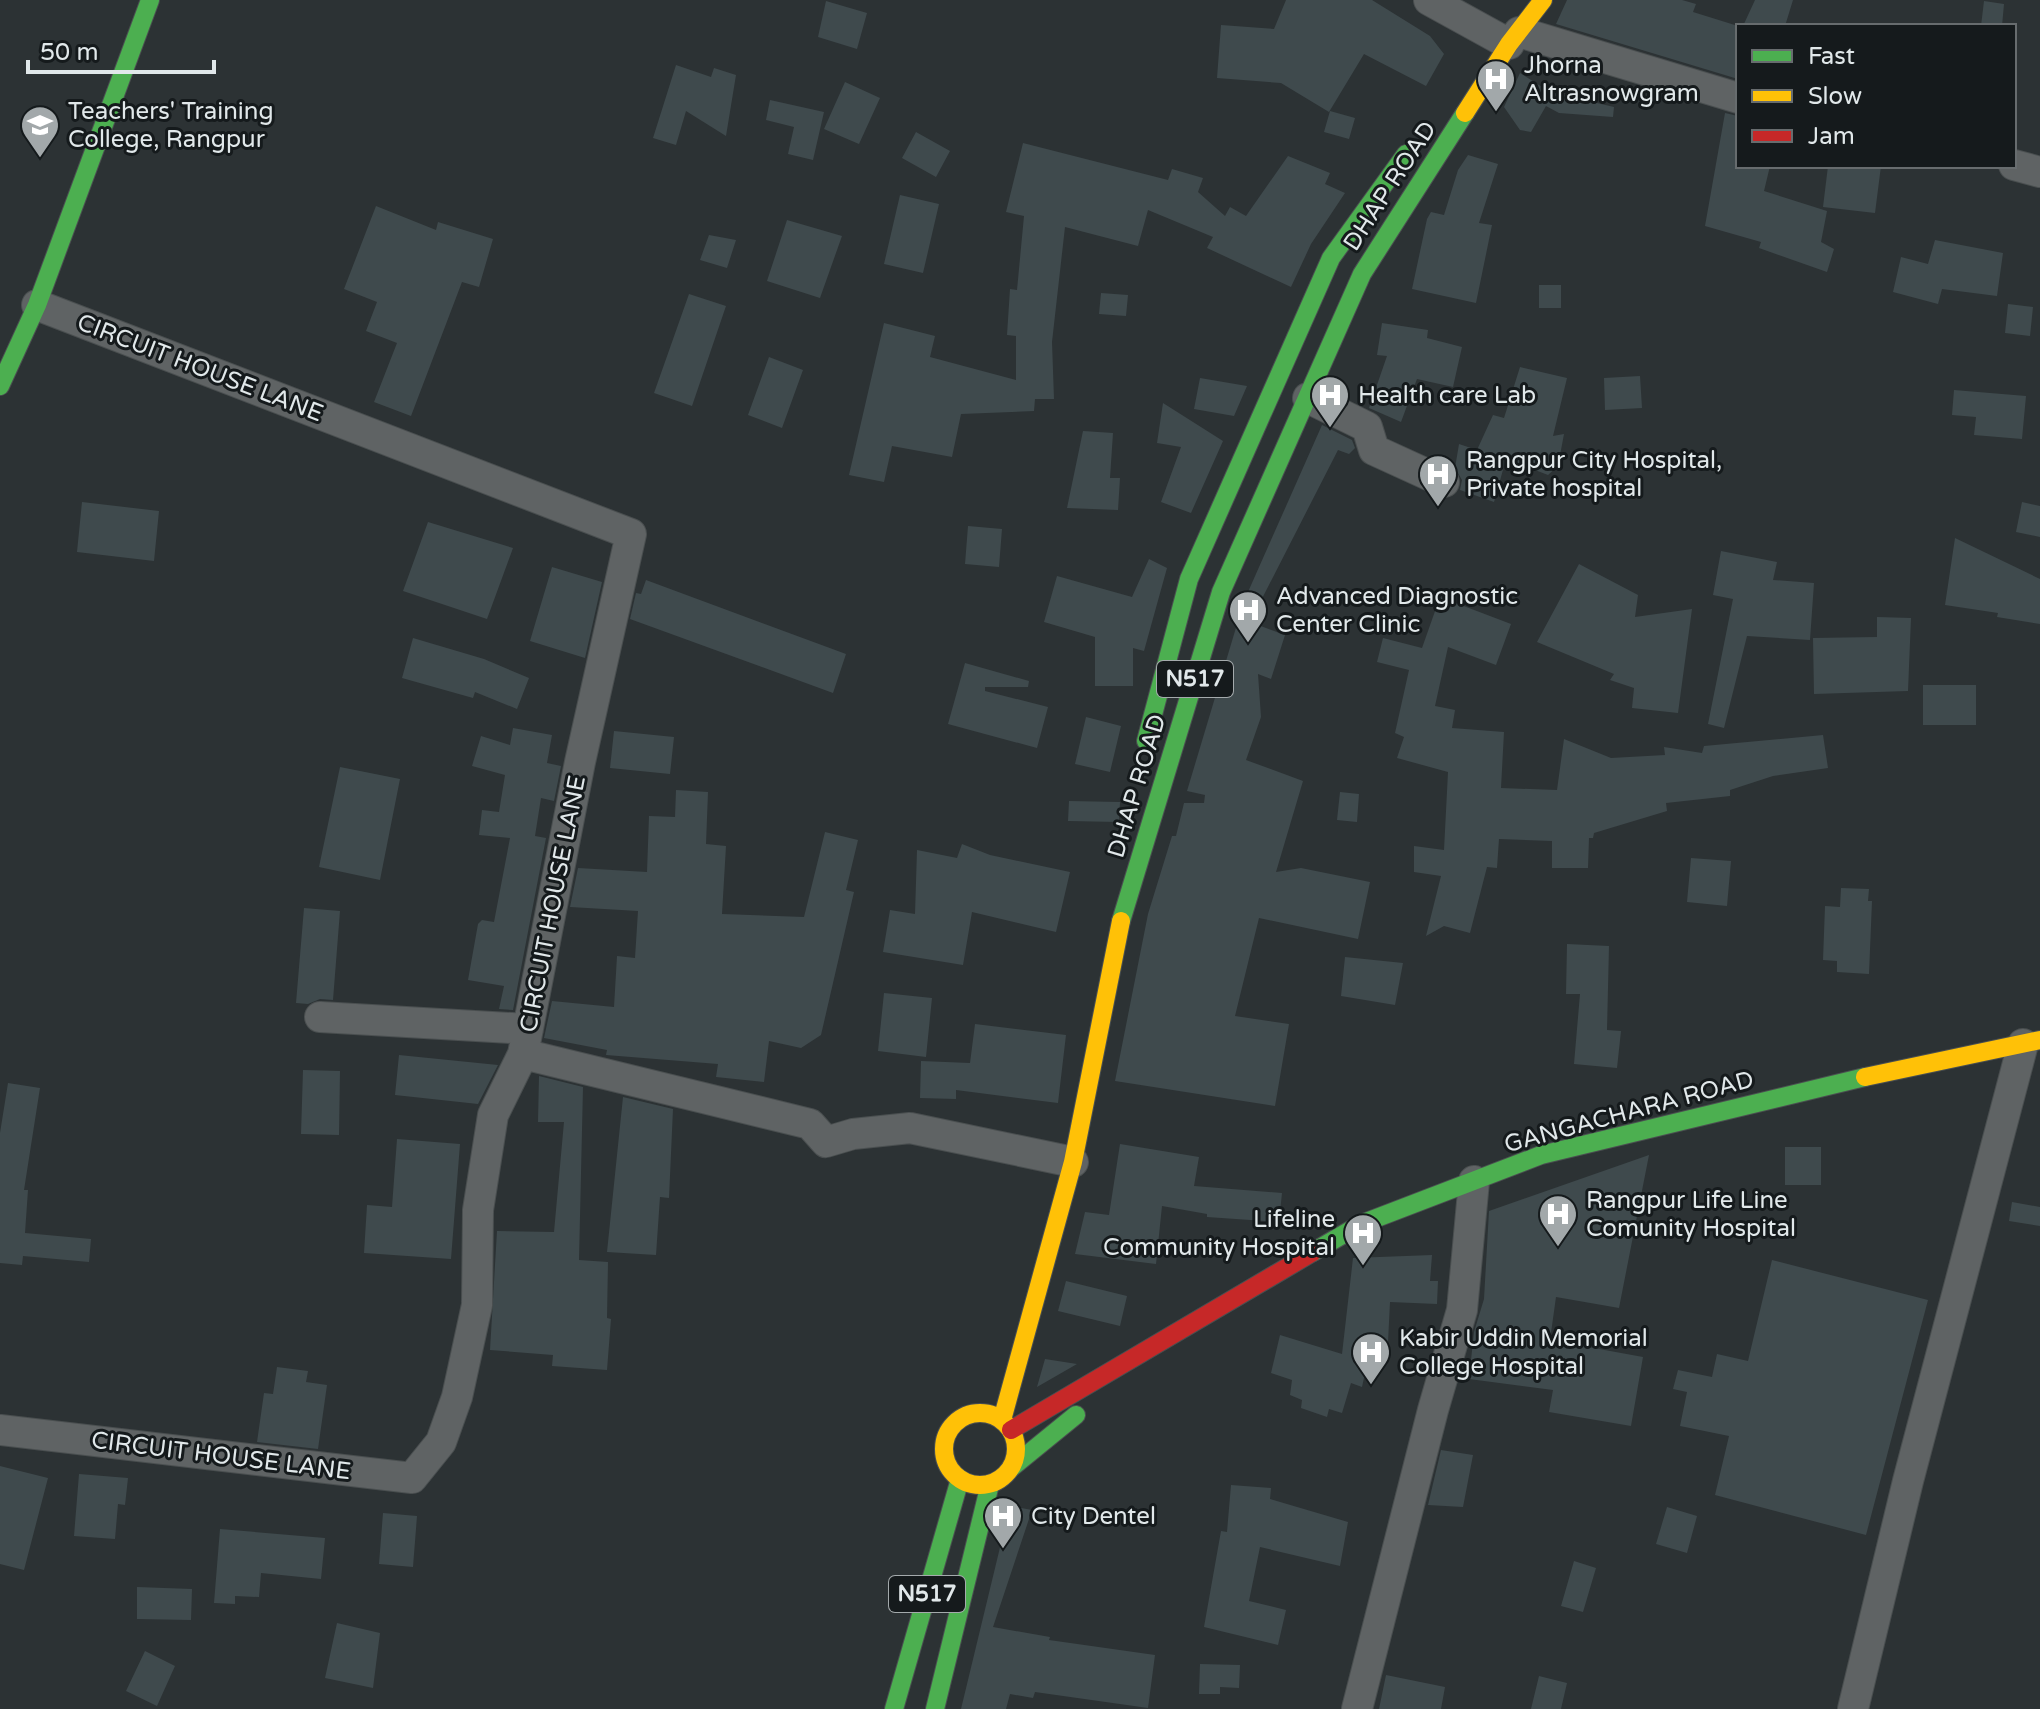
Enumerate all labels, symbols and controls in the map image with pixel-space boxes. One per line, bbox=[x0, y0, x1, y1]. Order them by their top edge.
scale bar bbox=[28, 24, 214, 74]
legend bbox=[1736, 24, 2016, 168]
text: 50 m bbox=[40, 38, 98, 67]
text: Fast bbox=[1808, 42, 1855, 71]
place label: Jhorna Altrasnowgram bbox=[1524, 51, 1699, 108]
hospital icon: Jhorna Altrasnowgram bbox=[1475, 58, 1517, 113]
text: Slow bbox=[1808, 82, 1862, 111]
place label: Teachers' Training College, Rangpur bbox=[68, 97, 274, 154]
school or university icon: Teachers' Training College, Rangpur bbox=[19, 104, 61, 159]
street label: DHAP ROAD bbox=[1337, 116, 1443, 256]
text: Jam bbox=[1808, 122, 1855, 151]
street label: CIRCUIT HOUSE LANE bbox=[73, 308, 327, 428]
hospital icon: Health care Lab bbox=[1309, 374, 1351, 429]
place label: Health care Lab bbox=[1358, 381, 1536, 410]
place label: Rangpur City Hospital, Private hospital bbox=[1466, 446, 1722, 503]
hospital icon: Rangpur City Hospital, Private hospital bbox=[1417, 453, 1459, 508]
place label: Advanced Diagnostic Center Clinic bbox=[1276, 582, 1518, 639]
hospital icon: Advanced Diagnostic Center Clinic bbox=[1227, 589, 1269, 644]
road number: N517 bbox=[1157, 661, 1233, 697]
street label: DHAP ROAD bbox=[1101, 711, 1173, 861]
street label: CIRCUIT HOUSE LANE bbox=[514, 773, 592, 1035]
street label: GANGACHARA ROAD bbox=[1501, 1065, 1757, 1159]
place label: Rangpur Life Line Comunity Hospital bbox=[1586, 1186, 1796, 1243]
hospital icon: Rangpur Life Line Comunity Hospital bbox=[1537, 1193, 1579, 1248]
place label: Lifeline Community Hospital bbox=[1103, 1205, 1335, 1262]
hospital icon: Lifeline Community Hospital bbox=[1342, 1212, 1384, 1267]
place label: Kabir Uddin Memorial College Hospital bbox=[1399, 1324, 1648, 1381]
hospital icon: Kabir Uddin Memorial College Hospital bbox=[1350, 1331, 1392, 1386]
street label: CIRCUIT HOUSE LANE bbox=[90, 1426, 352, 1486]
hospital icon: City Dentel bbox=[982, 1495, 1024, 1550]
place label: City Dentel bbox=[1031, 1502, 1156, 1531]
road number: N517 bbox=[889, 1576, 965, 1612]

